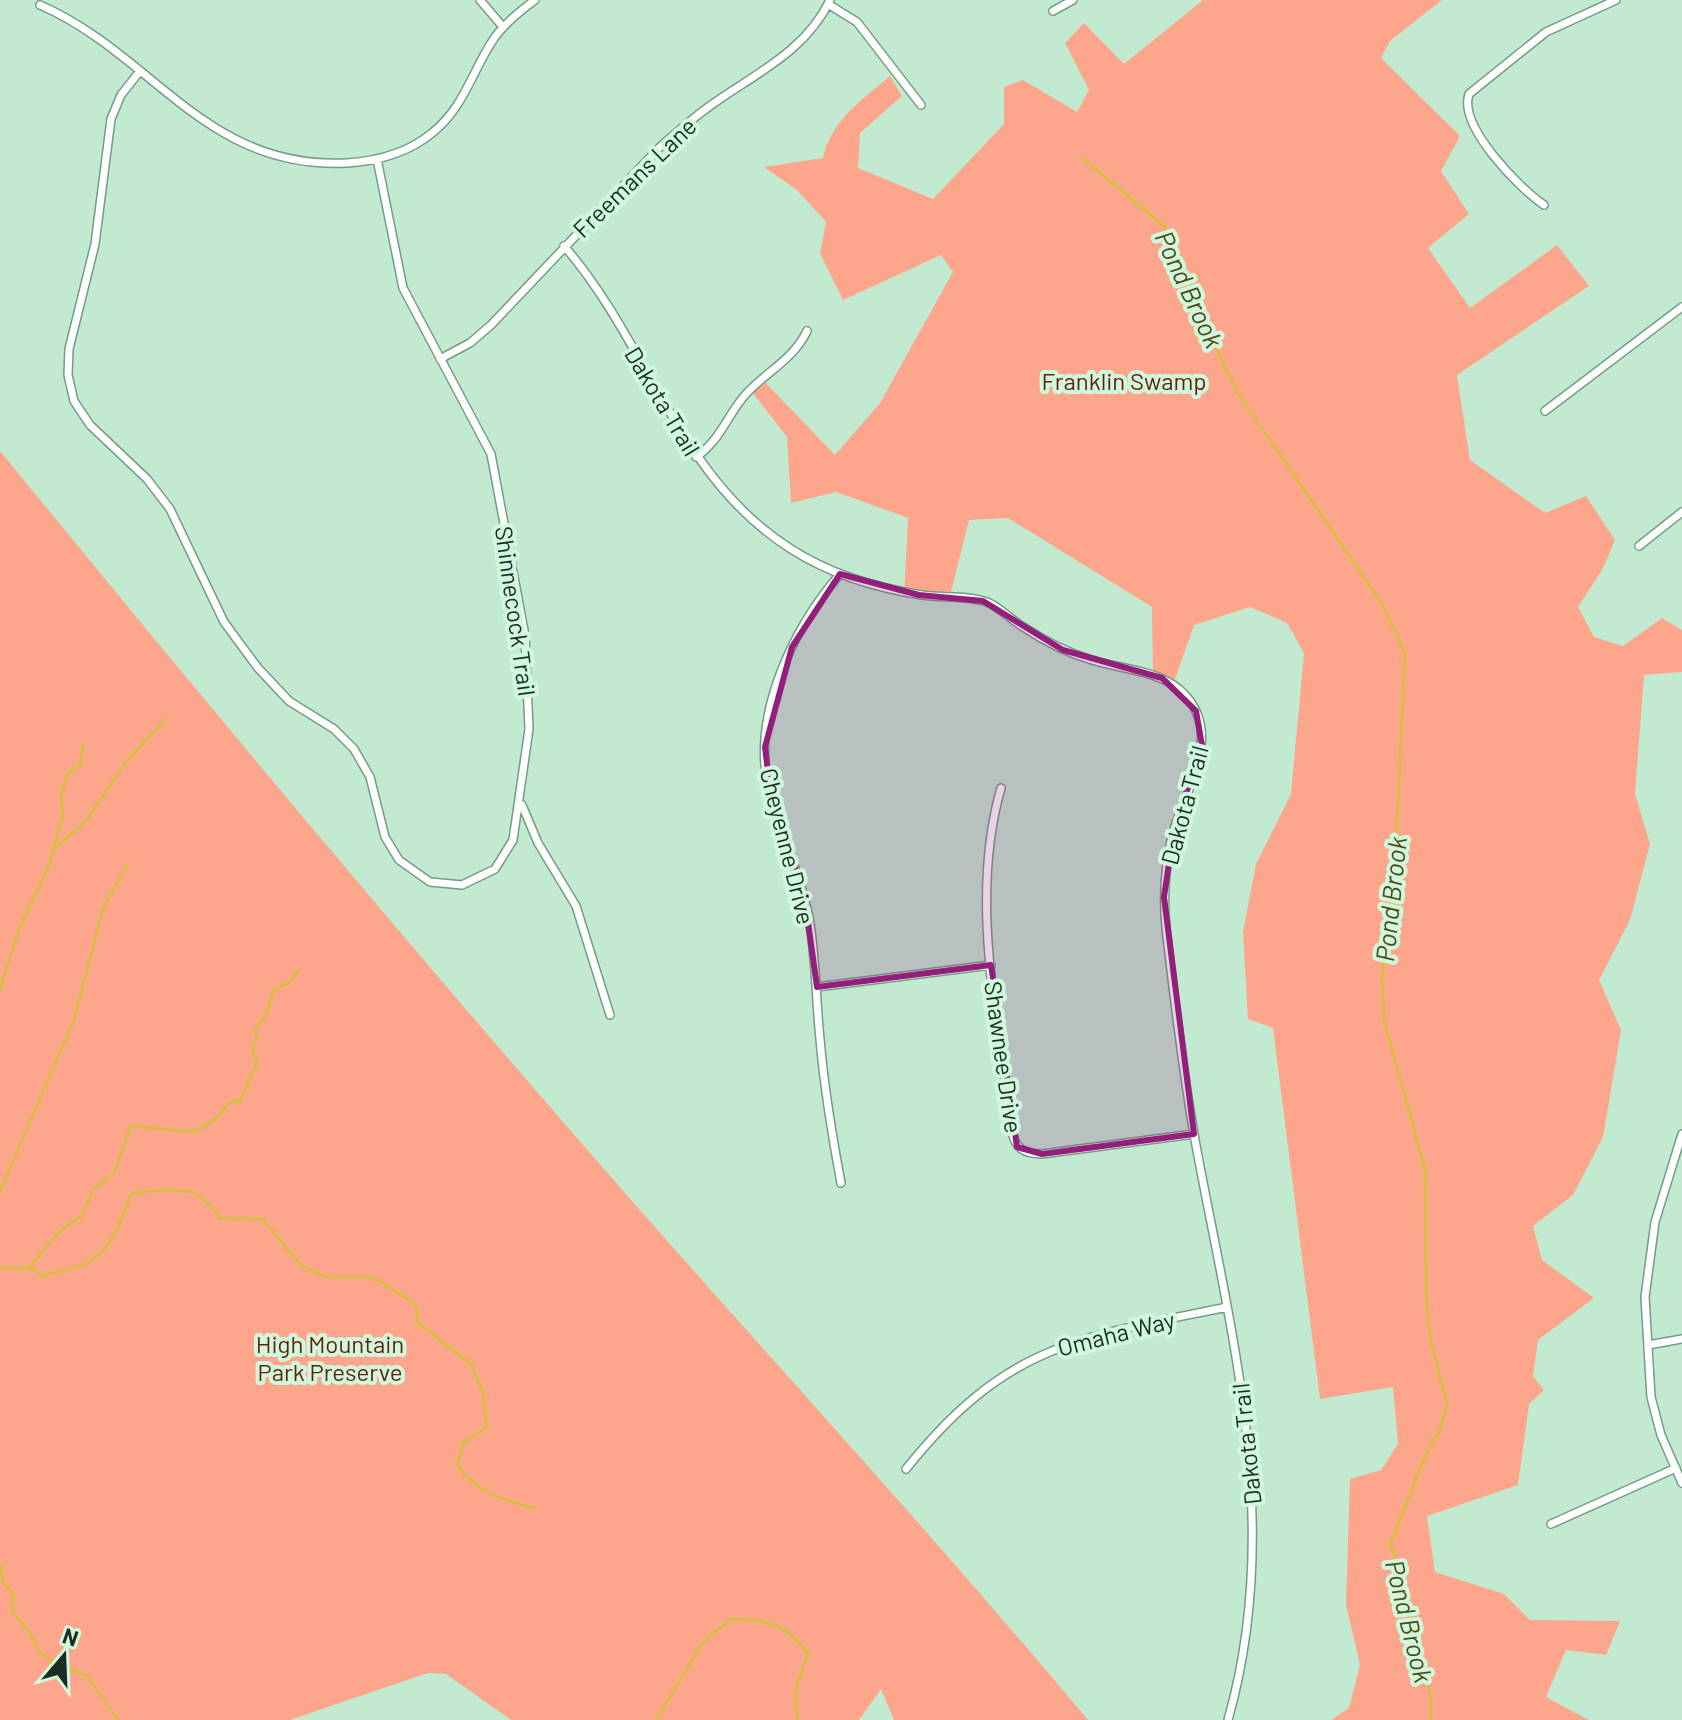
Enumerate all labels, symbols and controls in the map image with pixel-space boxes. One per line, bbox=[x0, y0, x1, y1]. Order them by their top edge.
street label: Freemans Lane bbox=[566, 111, 702, 243]
water label: Pond Brook bbox=[1149, 226, 1231, 353]
street label: Dakota Trail bbox=[619, 341, 707, 461]
park label: Franklin Swamp bbox=[1041, 366, 1207, 395]
street label: Shinnecock Trail bbox=[490, 524, 542, 698]
street label: Dakota Trail bbox=[1154, 742, 1214, 868]
street label: Cheyenne Drive bbox=[755, 765, 821, 927]
water label: Pond Brook bbox=[1368, 835, 1412, 963]
street label: Shawnee Drive bbox=[979, 979, 1029, 1135]
street label: Omaha Way bbox=[1054, 1304, 1178, 1362]
park label: High Mountain Park Preserve bbox=[256, 1329, 404, 1386]
street label: Dakota Trail bbox=[1225, 1382, 1267, 1506]
water label: Pond Brook bbox=[1380, 1556, 1440, 1686]
north arrow bbox=[24, 1616, 104, 1696]
text: N bbox=[60, 1621, 82, 1651]

